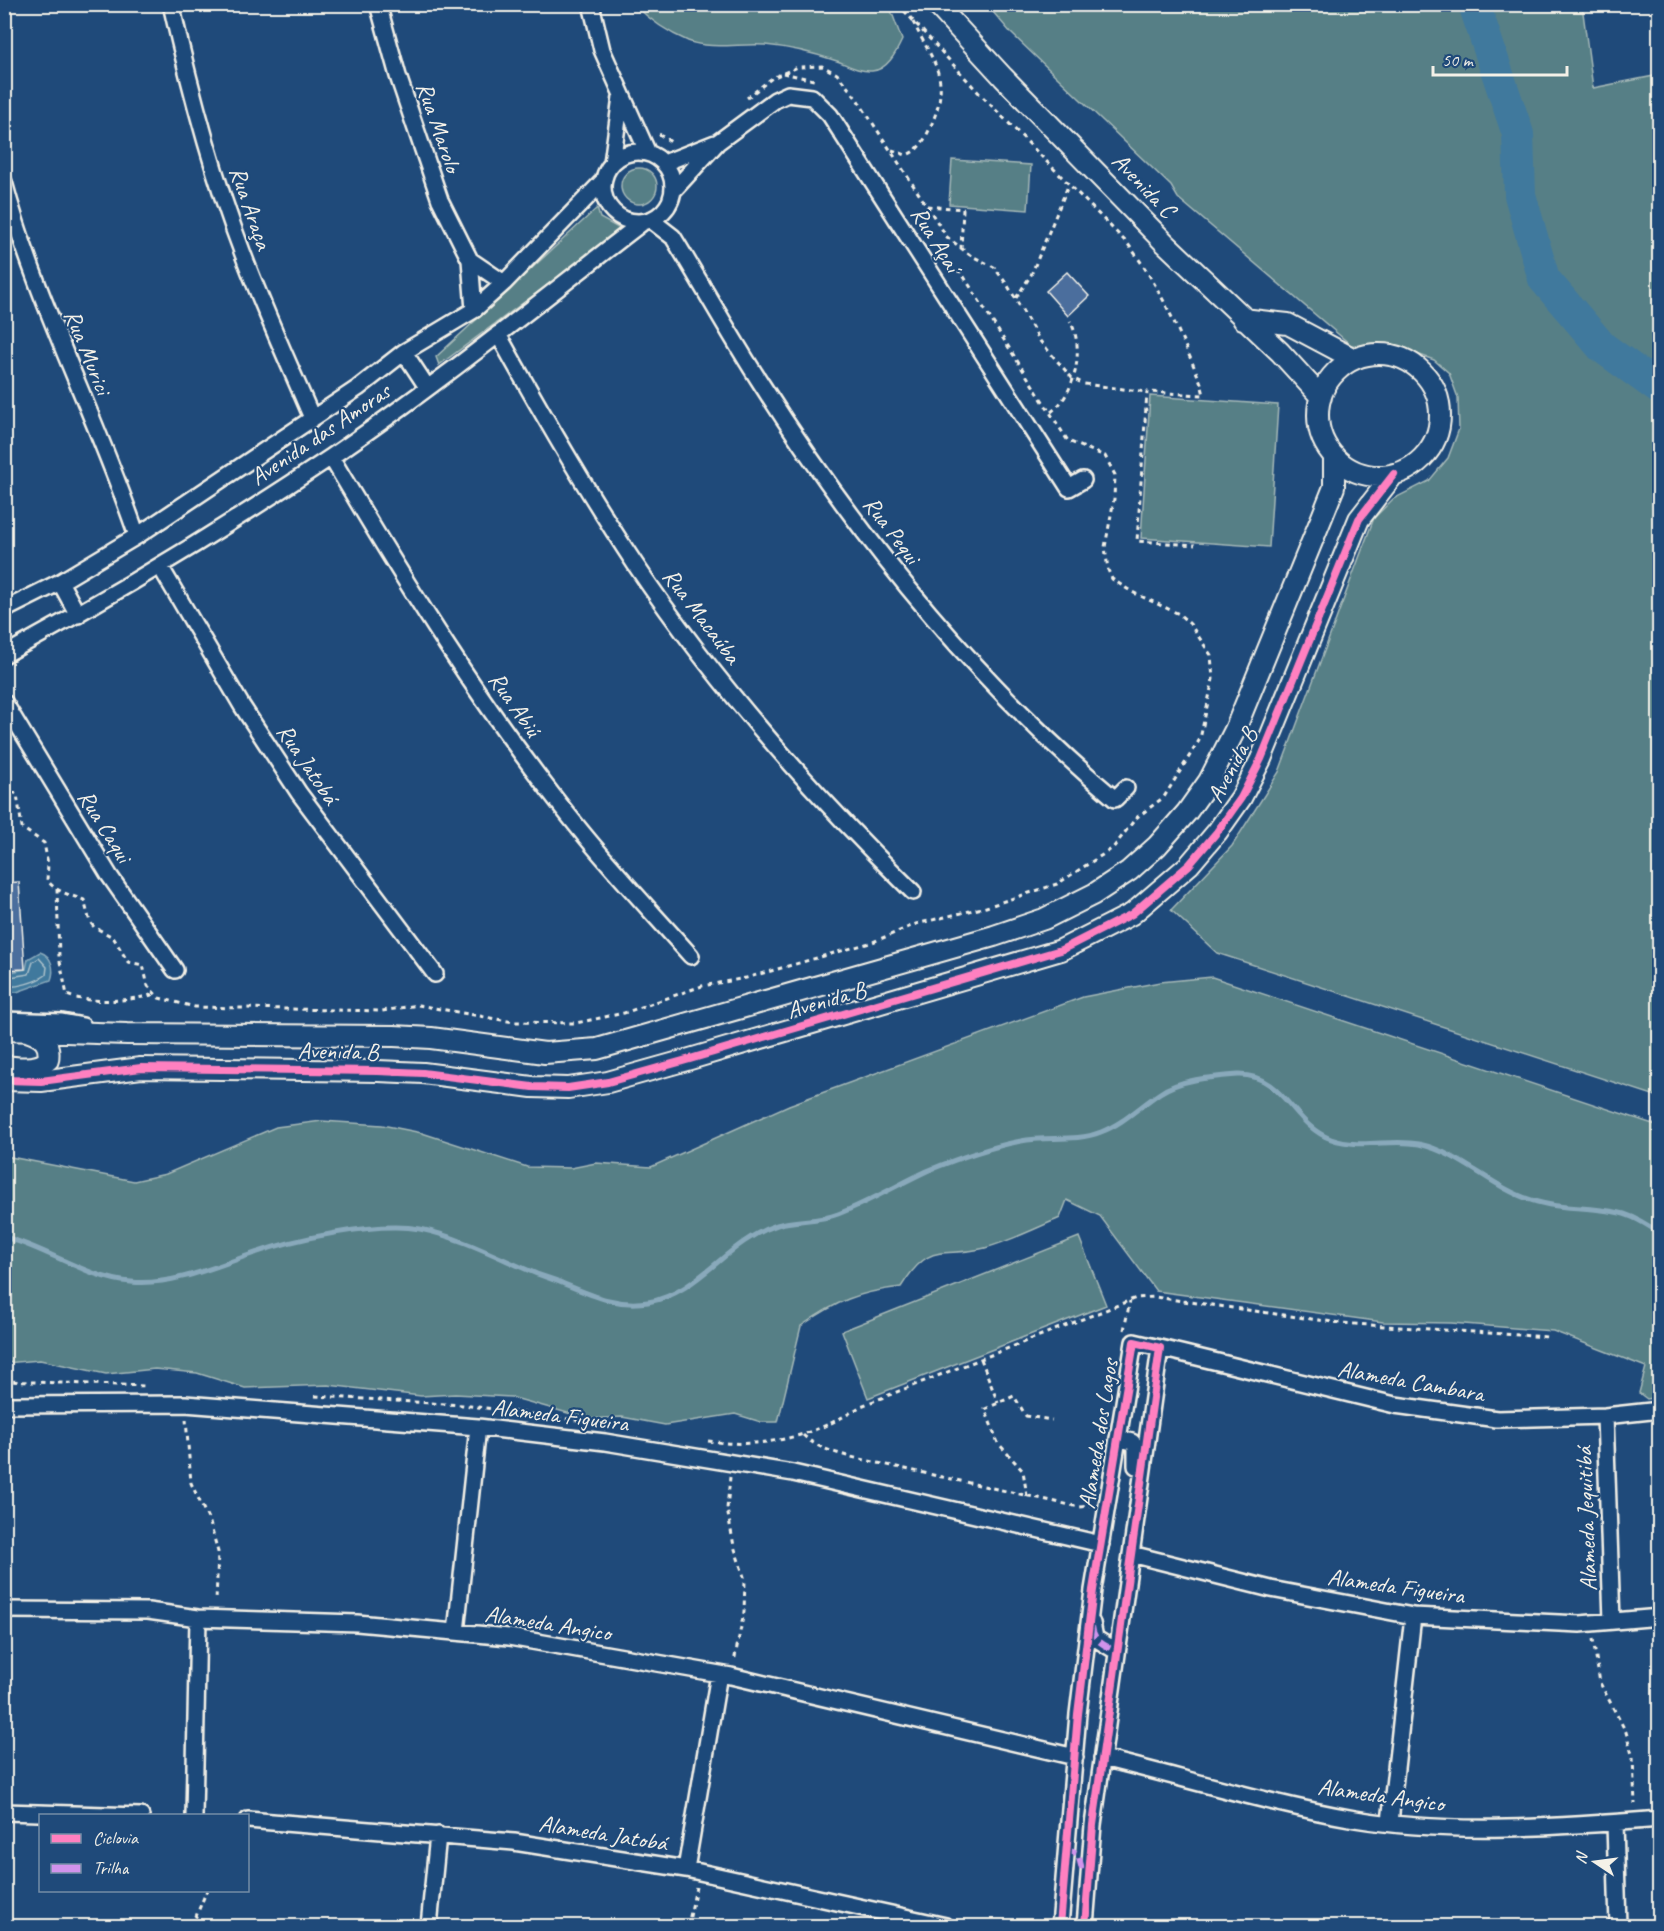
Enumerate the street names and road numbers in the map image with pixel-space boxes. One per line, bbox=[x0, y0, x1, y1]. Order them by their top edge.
street label: Rua Marolo bbox=[410, 78, 469, 178]
street label: Avenida C bbox=[1106, 146, 1184, 226]
street label: Rua Araça bbox=[223, 163, 280, 255]
street label: Rua Açaí bbox=[904, 201, 970, 281]
street label: Rua Murici bbox=[57, 305, 119, 401]
street label: Avenida das Amoras bbox=[244, 375, 397, 492]
street label: Rua Pequi bbox=[857, 490, 929, 572]
street label: Rua Macaúba bbox=[656, 562, 749, 671]
street label: Rua Abiú bbox=[482, 666, 549, 744]
street label: Rua Jatobá bbox=[270, 718, 347, 812]
street label: Avenida B bbox=[1200, 721, 1265, 808]
street label: Rua Caqui bbox=[71, 784, 140, 870]
street label: Avenida B bbox=[783, 974, 870, 1026]
street label: Avenida B bbox=[297, 1035, 380, 1067]
street label: Alameda Cambara bbox=[1336, 1353, 1489, 1409]
street label: Alameda dos Lagos bbox=[1071, 1354, 1125, 1511]
street label: Alameda Figueira bbox=[490, 1392, 632, 1438]
street label: Alameda Jequitibá bbox=[1568, 1444, 1604, 1592]
street label: Alameda Figueira bbox=[1326, 1562, 1468, 1611]
street label: Alameda Angico bbox=[483, 1598, 616, 1648]
street label: Alameda Angico bbox=[1316, 1771, 1449, 1819]
street label: Alameda Jatobá bbox=[537, 1808, 672, 1858]

